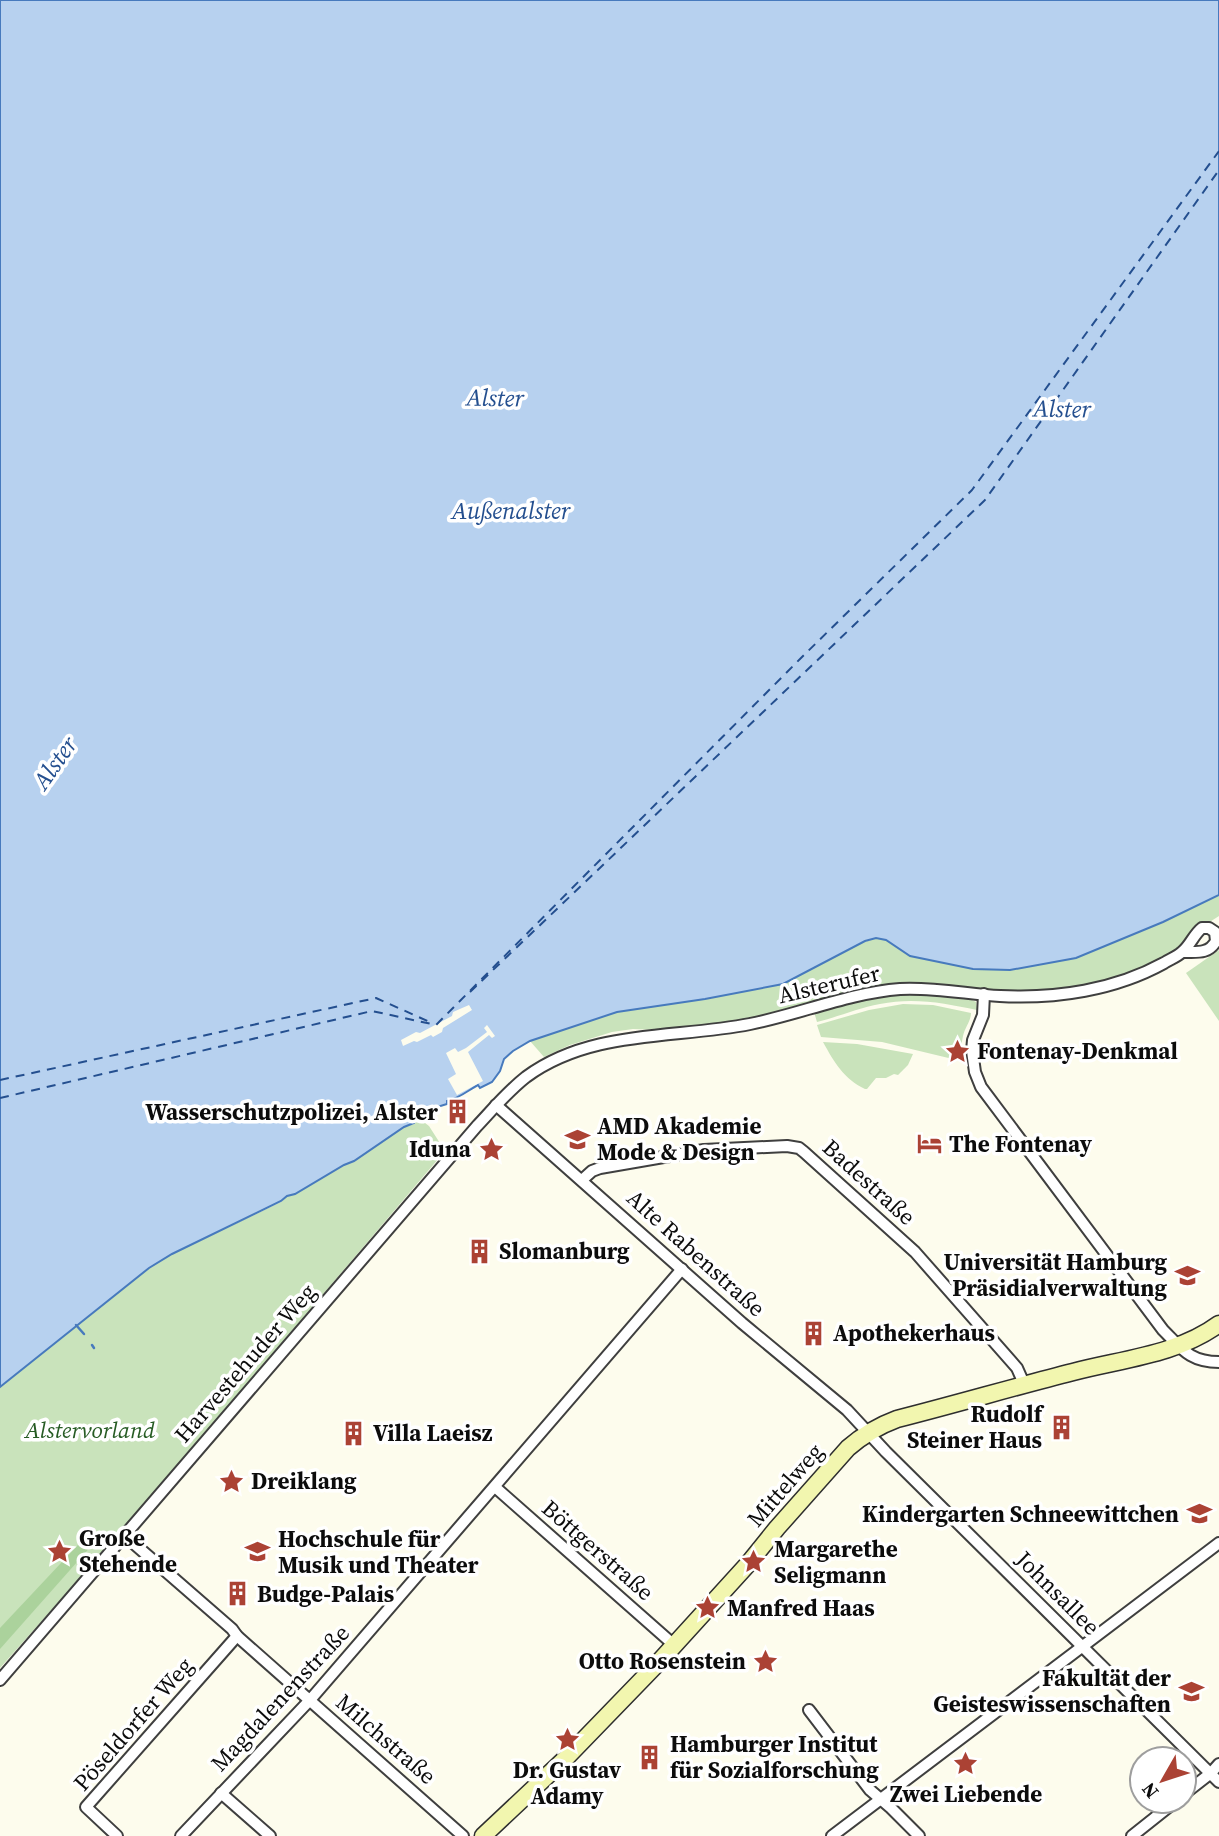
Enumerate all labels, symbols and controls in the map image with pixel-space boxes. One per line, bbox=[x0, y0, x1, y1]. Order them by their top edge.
water label: Alster bbox=[464, 380, 526, 415]
water label: Alster bbox=[1031, 391, 1093, 426]
water label: Außenalster bbox=[450, 494, 572, 527]
water label: Alster bbox=[23, 728, 86, 798]
street label: Alsterufer bbox=[775, 957, 883, 1011]
place label: Fontenay-Denkmal bbox=[977, 1035, 1178, 1067]
place icon: Fontenay-Denkmal bbox=[943, 1037, 971, 1065]
place label: Wasserschutzpolizei, Alster bbox=[145, 1096, 438, 1128]
building icon: Wasserschutzpolizei, Alster bbox=[444, 1098, 472, 1126]
place label: AMD Akademie Mode & Design bbox=[597, 1110, 761, 1168]
school or university icon: AMD Akademie Mode & Design bbox=[563, 1125, 591, 1153]
place label: The Fontenay bbox=[949, 1128, 1093, 1160]
hotel icon: The Fontenay bbox=[915, 1130, 943, 1158]
street label: Badestraße bbox=[816, 1132, 922, 1232]
place label: Iduna bbox=[409, 1133, 472, 1165]
place icon: Iduna bbox=[477, 1135, 505, 1163]
street label: Alte Rabenstraße bbox=[620, 1182, 772, 1324]
place label: Slomanburg bbox=[499, 1235, 630, 1267]
building icon: Slomanburg bbox=[465, 1237, 493, 1265]
place label: Universität Hamburg Präsidialverwaltung bbox=[944, 1246, 1168, 1304]
school or university icon: Universität Hamburg Präsidialverwaltung bbox=[1173, 1261, 1201, 1289]
street label: Harvestehuder Weg bbox=[167, 1276, 323, 1449]
place label: Apothekerhaus bbox=[833, 1317, 995, 1349]
building icon: Apothekerhaus bbox=[799, 1319, 827, 1347]
place label: Rudolf Steiner Haus bbox=[907, 1398, 1045, 1456]
building icon: Rudolf Steiner Haus bbox=[1048, 1413, 1076, 1441]
park label: Alstervorland bbox=[23, 1414, 155, 1446]
place label: Villa Laeisz bbox=[373, 1417, 493, 1449]
building icon: Villa Laeisz bbox=[339, 1419, 367, 1447]
street label: Mittelweg bbox=[740, 1436, 830, 1534]
place label: Dreiklang bbox=[251, 1465, 357, 1497]
place icon: Dreiklang bbox=[217, 1467, 245, 1495]
street label: Böttgerstraße bbox=[535, 1492, 661, 1608]
place label: Kindergarten Schneewittchen bbox=[862, 1498, 1179, 1530]
school or university icon: Kindergarten Schneewittchen bbox=[1185, 1500, 1213, 1528]
place label: Große Stehende bbox=[79, 1522, 177, 1580]
place label: Hochschule für Musik und Theater bbox=[278, 1523, 479, 1581]
place label: Margarethe Seligmann bbox=[774, 1533, 898, 1591]
place icon: Große Stehende bbox=[45, 1537, 73, 1565]
school or university icon: Hochschule für Musik und Theater bbox=[244, 1538, 272, 1566]
street label: Johnsallee bbox=[1008, 1543, 1107, 1642]
place icon: Margarethe Seligmann bbox=[740, 1548, 768, 1576]
place label: Budge-Palais bbox=[257, 1578, 394, 1610]
building icon: Budge-Palais bbox=[223, 1580, 251, 1608]
place label: Manfred Haas bbox=[727, 1592, 875, 1624]
place icon: Manfred Haas bbox=[693, 1594, 721, 1622]
street label: Magdalenenstraße bbox=[203, 1618, 357, 1778]
place label: Otto Rosenstein bbox=[579, 1645, 746, 1677]
place icon: Otto Rosenstein bbox=[752, 1647, 780, 1675]
street label: Pöseldorfer Weg bbox=[66, 1650, 200, 1798]
place label: Fakultät der Geisteswissenschaften bbox=[933, 1662, 1171, 1720]
school or university icon: Fakultät der Geisteswissenschaften bbox=[1177, 1677, 1205, 1705]
street label: Milchstraße bbox=[329, 1687, 443, 1791]
place icon: Dr. Gustav Adamy bbox=[553, 1726, 581, 1754]
place label: Hamburger Institut für Sozialforschung bbox=[670, 1728, 879, 1786]
building icon: Hamburger Institut für Sozialforschung bbox=[636, 1743, 664, 1771]
north arrow bbox=[1128, 1745, 1198, 1815]
place icon: Zwei Liebende bbox=[952, 1750, 980, 1778]
place label: Dr. Gustav Adamy bbox=[513, 1754, 621, 1812]
text: N bbox=[1135, 1777, 1164, 1804]
place label: Zwei Liebende bbox=[890, 1778, 1042, 1810]

